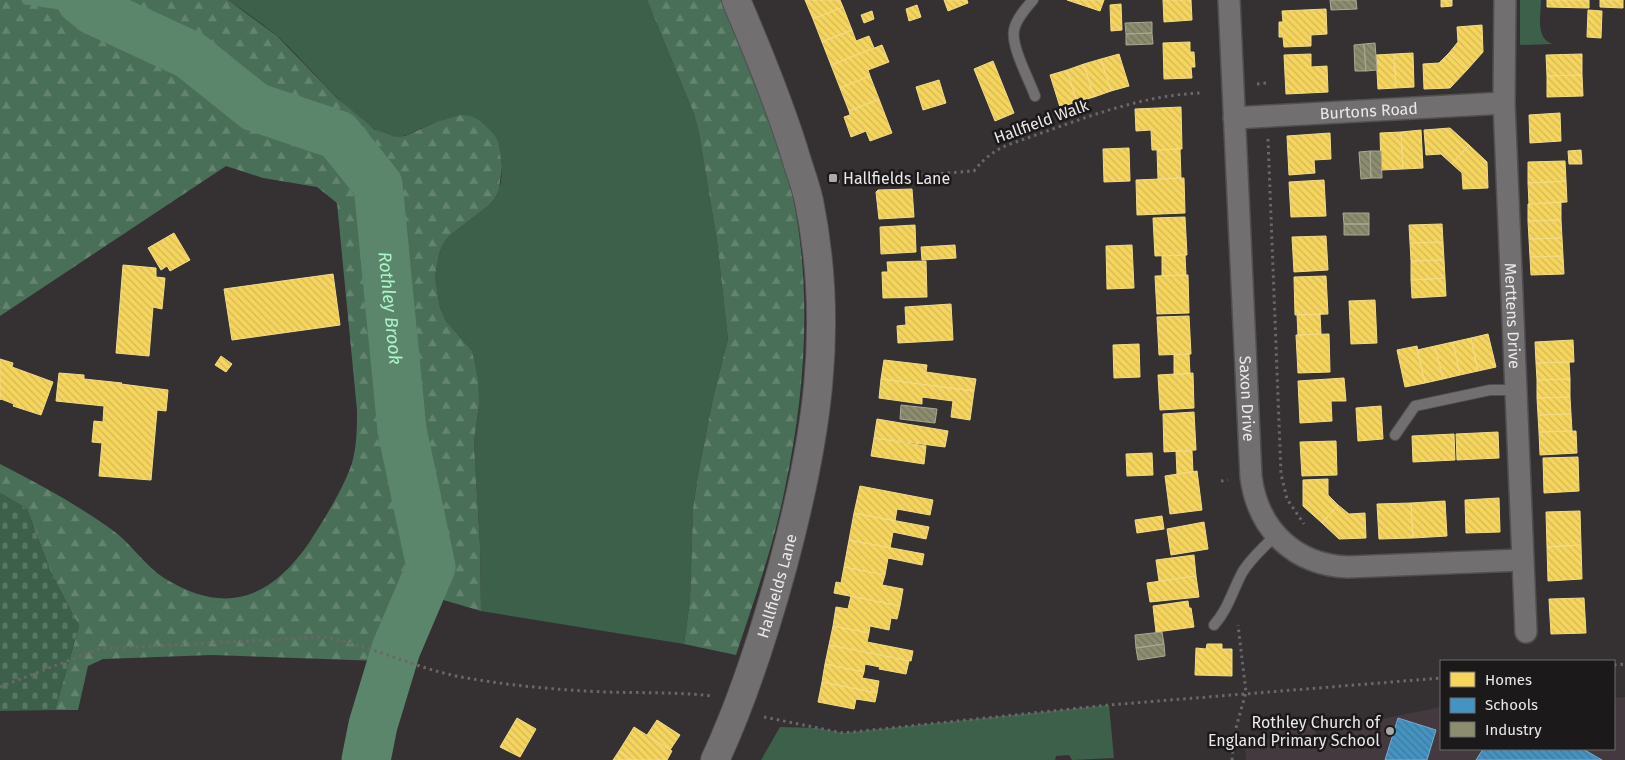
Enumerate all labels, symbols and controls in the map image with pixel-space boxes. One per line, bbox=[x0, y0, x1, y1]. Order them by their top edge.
street label: Hallfield Walk bbox=[991, 95, 1092, 147]
street label: Burtons Road bbox=[1319, 99, 1418, 123]
place label: Hallfields Lane bbox=[843, 169, 950, 188]
marker: Hallfields Lane bbox=[827, 172, 839, 184]
water label: Rothley Brook bbox=[374, 251, 407, 366]
street label: Merttens Drive bbox=[1501, 262, 1524, 369]
street label: Saxon Drive bbox=[1235, 355, 1258, 442]
street label: Hallfields Lane bbox=[753, 532, 801, 640]
legend bbox=[1440, 660, 1615, 750]
text: Homes bbox=[1485, 671, 1532, 689]
text: Schools bbox=[1485, 696, 1538, 714]
place label: Rothley Church of England Primary School bbox=[1208, 713, 1382, 750]
text: Industry bbox=[1485, 721, 1542, 739]
marker: Rothley Church of England Primary School bbox=[1384, 725, 1396, 737]

